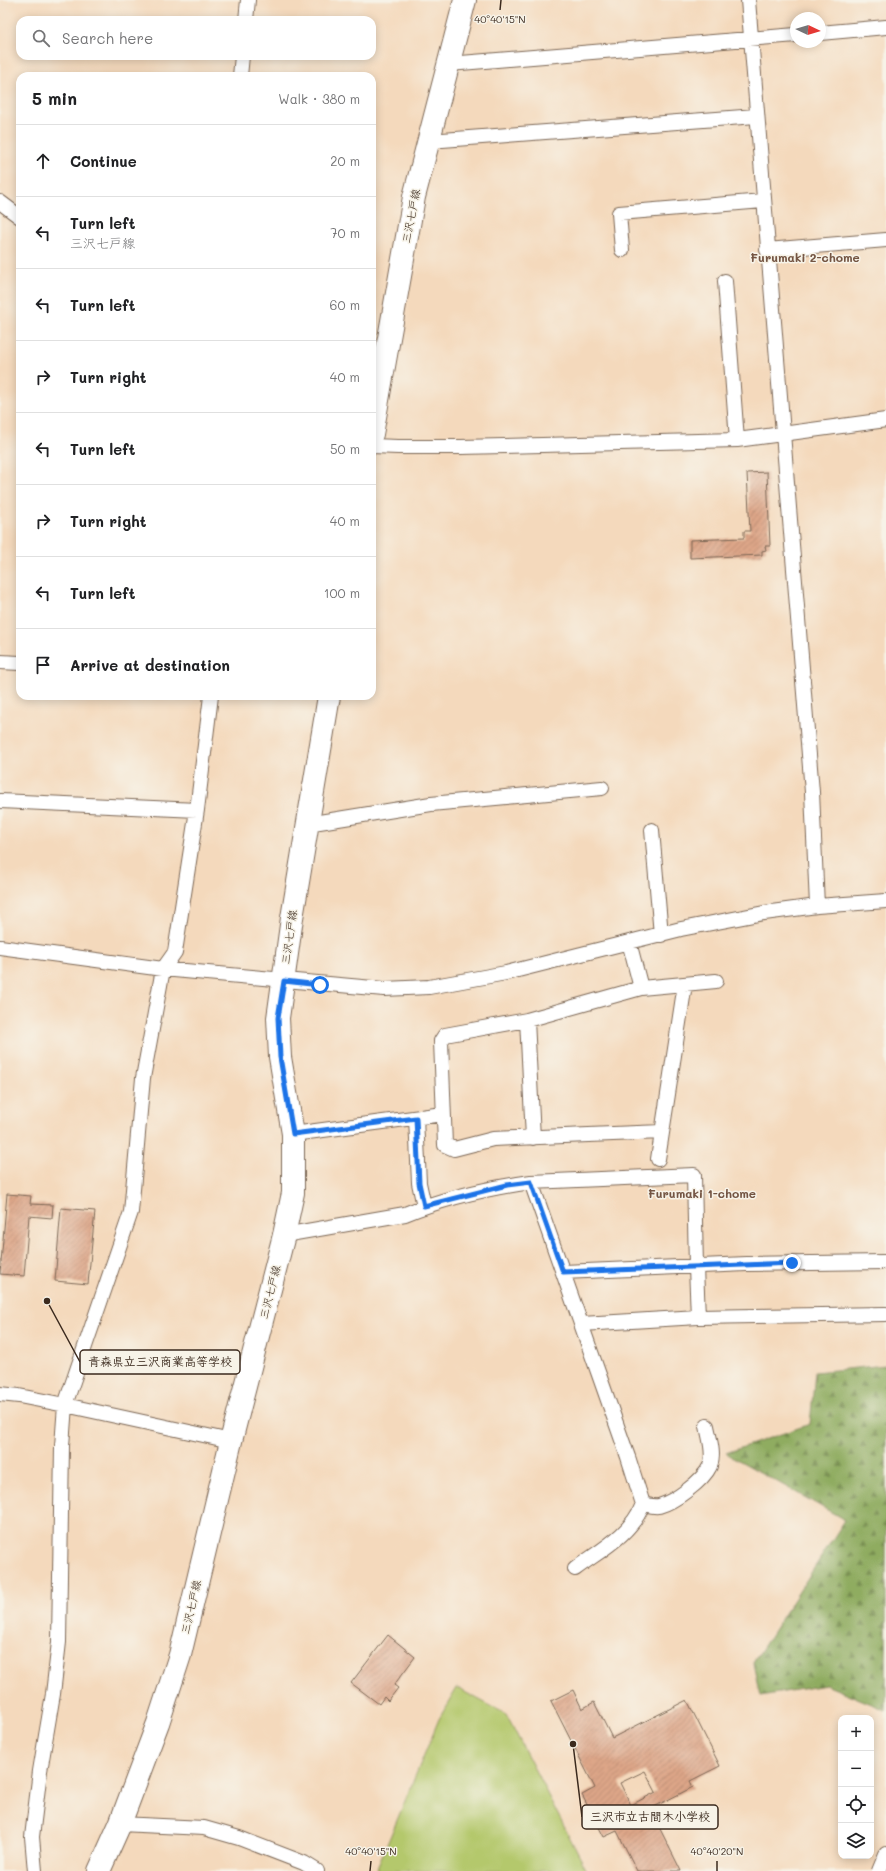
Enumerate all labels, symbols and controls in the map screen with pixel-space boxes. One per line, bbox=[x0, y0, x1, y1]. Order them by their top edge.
text: 40°40'15"N bbox=[474, 12, 526, 26]
north arrow bbox=[790, 12, 826, 48]
search box bbox=[16, 16, 376, 60]
icon: search bbox=[30, 27, 52, 49]
text: Search here bbox=[62, 28, 153, 48]
text: 5 min bbox=[32, 87, 77, 109]
text: Walk · 380 m bbox=[278, 90, 360, 107]
icon: ahead bbox=[32, 150, 54, 172]
text: Continue bbox=[70, 151, 137, 171]
text: 20 m bbox=[330, 152, 360, 169]
street label: 三沢七戸線 bbox=[398, 187, 423, 244]
text: Turn left bbox=[70, 213, 135, 233]
icon: left bbox=[32, 222, 54, 244]
text: 70 m bbox=[330, 224, 360, 241]
text: 三沢七戸線 bbox=[70, 234, 135, 251]
district label: Furumaki 2-chome bbox=[750, 249, 860, 265]
icon: left bbox=[32, 294, 54, 316]
text: Turn left bbox=[70, 295, 135, 315]
text: 60 m bbox=[330, 296, 360, 313]
icon: right bbox=[32, 366, 54, 388]
text: Turn right bbox=[70, 367, 147, 387]
text: 40 m bbox=[330, 368, 360, 385]
icon: left bbox=[32, 438, 54, 460]
text: Turn left bbox=[70, 439, 135, 459]
text: 50 m bbox=[330, 440, 360, 457]
icon: right bbox=[32, 510, 54, 532]
text: Turn right bbox=[70, 511, 147, 531]
text: 40 m bbox=[330, 512, 360, 529]
icon: left bbox=[32, 582, 54, 604]
text: Turn left bbox=[70, 583, 135, 603]
text: 100 m bbox=[324, 584, 360, 601]
icon: arrive bbox=[32, 654, 54, 676]
text: Arrive at destination bbox=[70, 655, 230, 675]
street label: 三沢七戸線 bbox=[277, 909, 300, 965]
route start bbox=[311, 976, 329, 994]
district label: Furumaki 1-chome bbox=[648, 1185, 756, 1201]
route end bbox=[783, 1254, 801, 1272]
street label: 三沢七戸線 bbox=[256, 1263, 283, 1320]
callout: 青森県立三沢商業高等学校 bbox=[80, 1350, 240, 1374]
text: 青森県立三沢商業高等学校 bbox=[88, 1353, 232, 1369]
street label: 三沢七戸線 bbox=[177, 1578, 204, 1635]
map controls bbox=[838, 1715, 874, 1859]
button: + bbox=[838, 1715, 874, 1751]
button: − bbox=[838, 1751, 874, 1787]
button: locate bbox=[838, 1787, 874, 1823]
callout: 三沢市立古間木小学校 bbox=[582, 1805, 718, 1829]
text: 三沢市立古間木小学校 bbox=[590, 1808, 710, 1824]
button: layers bbox=[838, 1823, 874, 1859]
text: 40°40'15"N bbox=[345, 1844, 397, 1858]
text: 40°40'20"N bbox=[691, 1844, 743, 1858]

